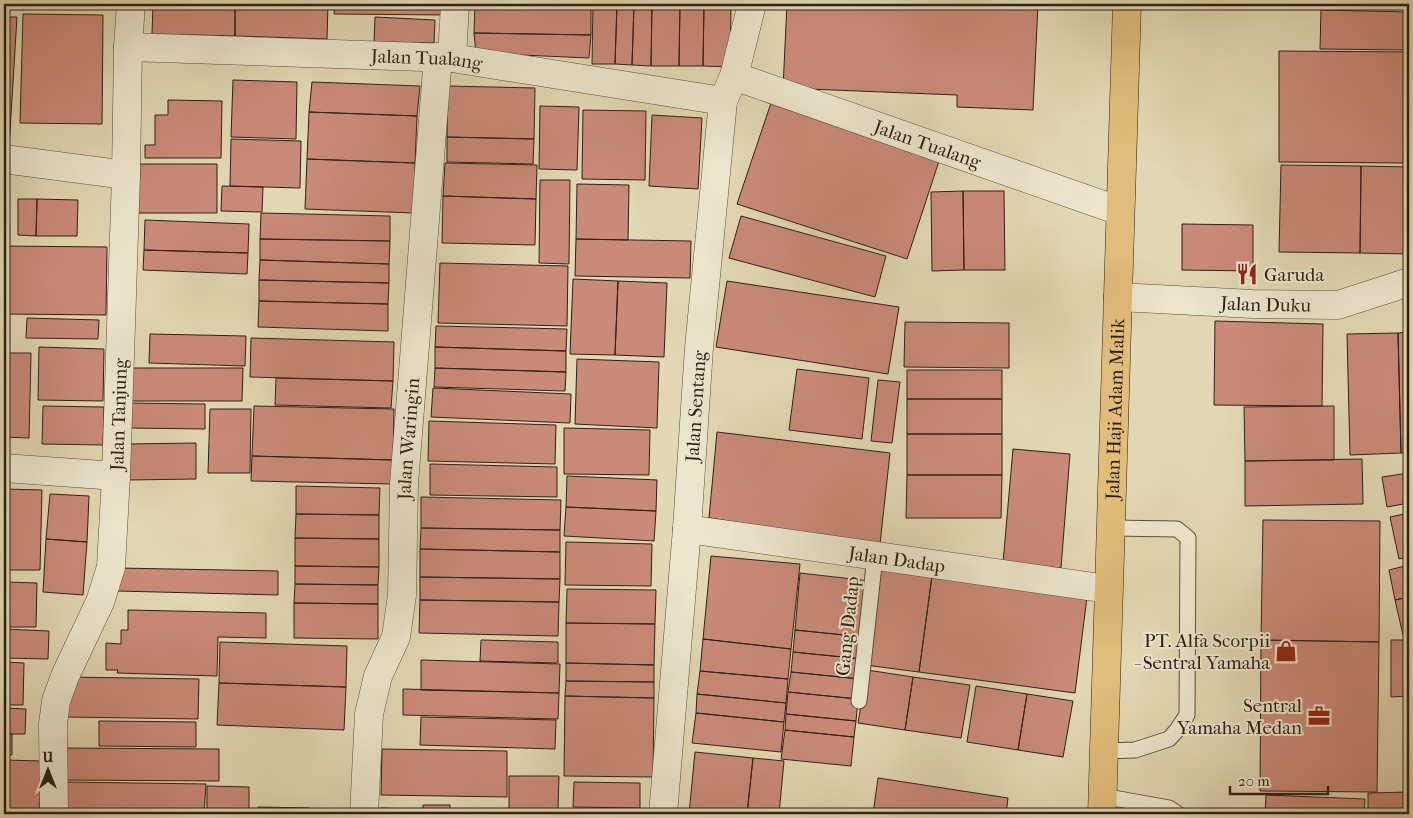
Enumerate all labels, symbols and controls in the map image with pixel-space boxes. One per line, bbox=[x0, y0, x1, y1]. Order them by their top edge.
street label: Jalan Tualang bbox=[369, 45, 485, 75]
street label: Jalan Tualang bbox=[869, 115, 984, 174]
restaurant icon: Garuda bbox=[1234, 261, 1260, 287]
place label: Garuda bbox=[1264, 264, 1324, 286]
street label: Jalan Duku bbox=[1218, 292, 1311, 317]
street label: Jalan Haji Adam Malik bbox=[1102, 318, 1129, 502]
street label: Jalan Sentang bbox=[681, 349, 711, 465]
street label: Jalan Tanjung bbox=[106, 357, 132, 473]
street label: Jalan Waringin bbox=[394, 377, 424, 502]
street label: Jalan Dadap bbox=[845, 542, 947, 578]
street label: Gang Dadap bbox=[832, 575, 864, 677]
place label: PT. Alfa Scorpii - Sentral Yamaha bbox=[1134, 630, 1270, 674]
shop icon: PT. Alfa Scorpii - Sentral Yamaha bbox=[1273, 638, 1299, 664]
place label: Sentral Yamaha Medan bbox=[1176, 695, 1302, 739]
office icon: Sentral Yamaha Medan bbox=[1306, 703, 1332, 729]
north arrow bbox=[22, 746, 72, 796]
text: U bbox=[42, 749, 54, 766]
scale bar bbox=[1230, 763, 1328, 795]
text: 20 m bbox=[1238, 772, 1270, 790]

